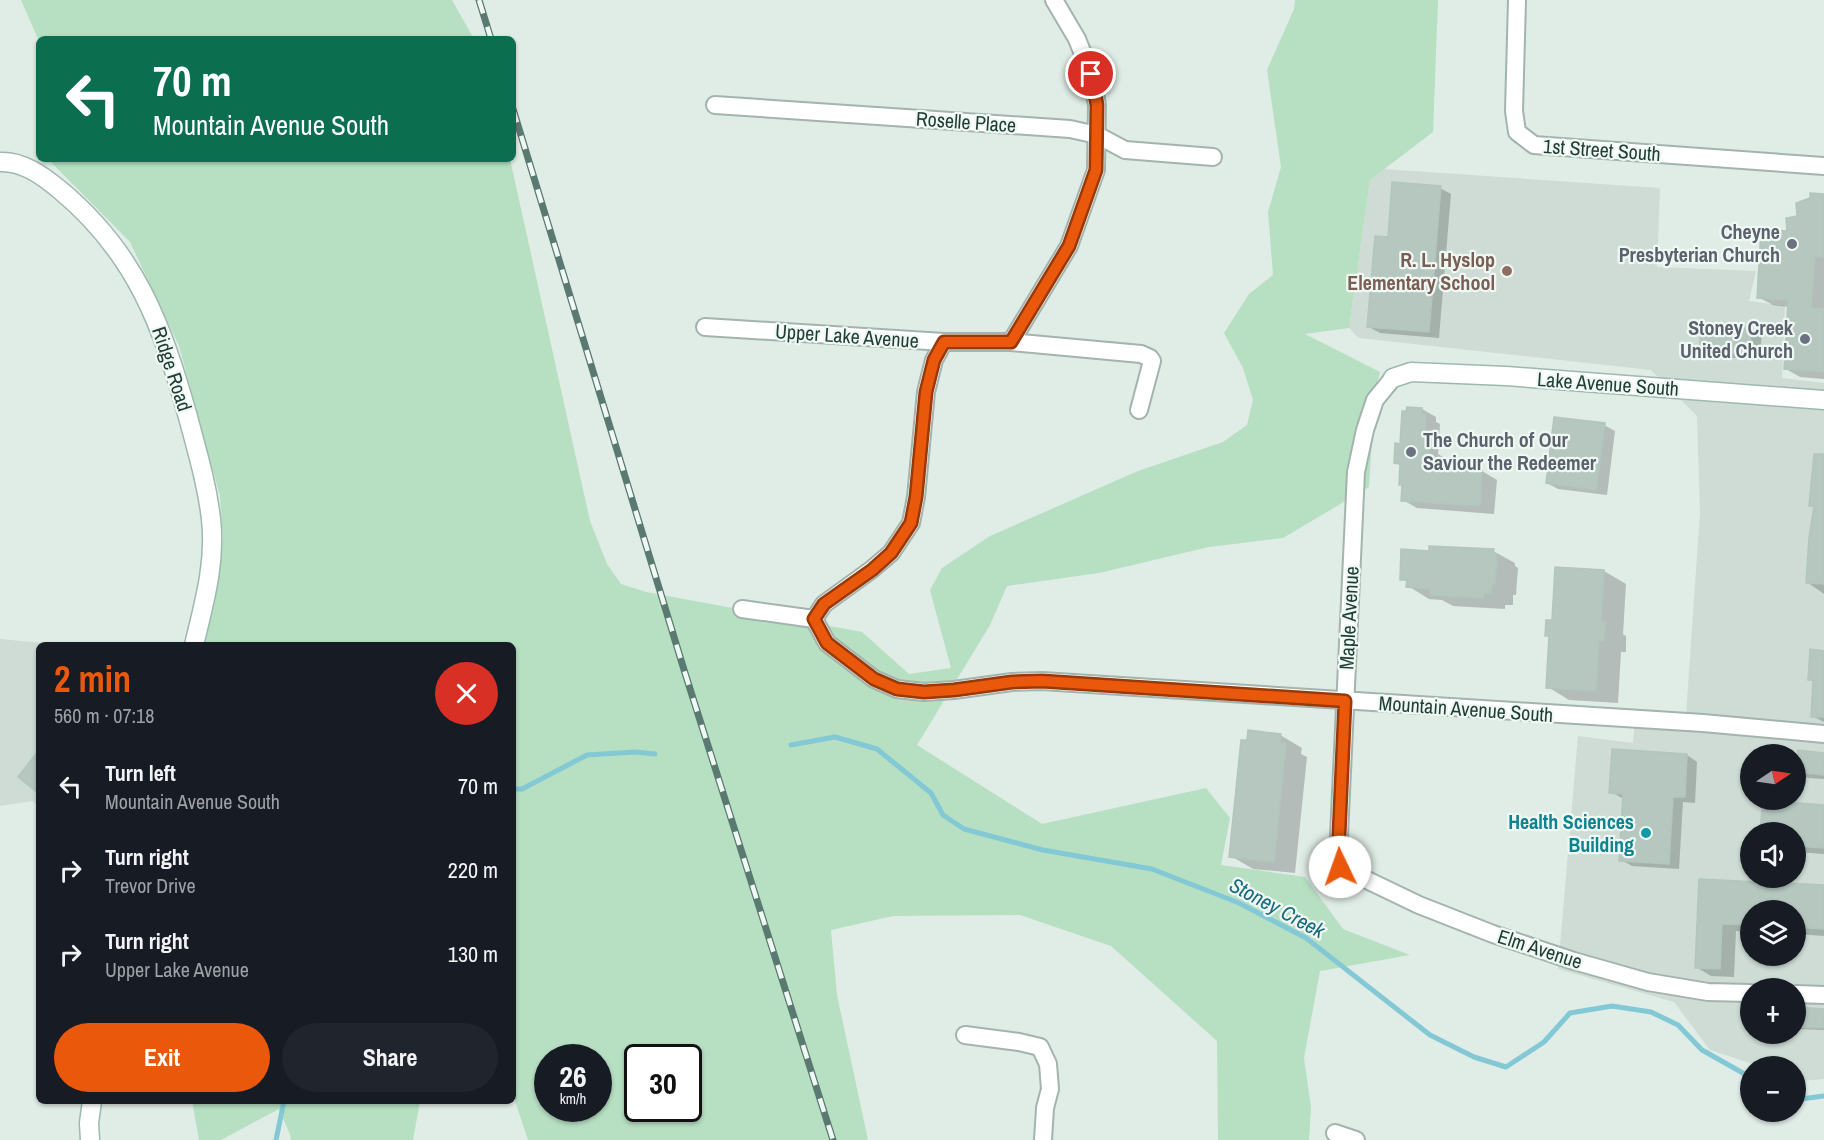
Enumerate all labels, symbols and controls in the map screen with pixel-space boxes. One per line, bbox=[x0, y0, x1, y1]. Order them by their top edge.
pin bbox=[1065, 48, 1116, 99]
text: 70 m bbox=[153, 53, 232, 109]
icon: arrive bbox=[1074, 57, 1107, 90]
icon: left bbox=[54, 60, 132, 138]
street label: Roselle Place bbox=[915, 105, 1017, 138]
text: Mountain Avenue South bbox=[153, 107, 389, 143]
street label: 1st Street South bbox=[1542, 132, 1662, 167]
place label: Cheyne Presbyterian Church bbox=[1619, 218, 1780, 268]
marker: Cheyne Presbyterian Church bbox=[1785, 237, 1799, 251]
place label: R. L. Hyslop Elementary School bbox=[1347, 246, 1495, 296]
marker: R. L. Hyslop Elementary School bbox=[1500, 264, 1514, 278]
place label: Stoney Creek United Church bbox=[1680, 314, 1794, 364]
street label: Upper Lake Avenue bbox=[774, 317, 920, 354]
street label: Ridge Road bbox=[146, 323, 199, 415]
marker: Stoney Creek United Church bbox=[1798, 332, 1812, 346]
street label: Lake Avenue South bbox=[1536, 365, 1680, 402]
place label: The Church of Our Saviour the Redeemer bbox=[1423, 426, 1597, 476]
marker: The Church of Our Saviour the Redeemer bbox=[1404, 445, 1418, 459]
street label: Maple Avenue bbox=[1332, 566, 1365, 670]
text: 2 min bbox=[54, 655, 131, 703]
button: close bbox=[435, 662, 498, 725]
street label: Mountain Avenue South bbox=[1378, 689, 1554, 728]
text: 560 m · 07:18 bbox=[54, 702, 154, 729]
north arrow bbox=[1740, 744, 1806, 810]
map controls bbox=[1740, 744, 1806, 1122]
text: Turn left bbox=[105, 758, 176, 788]
icon: left bbox=[54, 770, 87, 803]
text: 70 m bbox=[458, 771, 498, 801]
text: Mountain Avenue South bbox=[105, 788, 280, 815]
place label: Health Sciences Building bbox=[1508, 808, 1634, 858]
button: sound bbox=[1740, 822, 1806, 888]
marker: Health Sciences Building bbox=[1639, 826, 1653, 840]
position arrow bbox=[1308, 835, 1372, 899]
text: Turn right bbox=[105, 842, 189, 872]
icon: right bbox=[54, 854, 87, 887]
text: 220 m bbox=[448, 855, 498, 885]
water label: Stoney Creek bbox=[1224, 870, 1331, 946]
text: Trevor Drive bbox=[105, 872, 196, 899]
button: layers bbox=[1740, 900, 1806, 966]
street label: Elm Avenue bbox=[1494, 922, 1586, 975]
text: Turn right bbox=[105, 926, 189, 956]
icon: right bbox=[54, 938, 87, 971]
text: 130 m bbox=[448, 939, 498, 969]
text: Upper Lake Avenue bbox=[105, 956, 249, 983]
button: + bbox=[1740, 978, 1806, 1044]
button: Exit bbox=[54, 1023, 270, 1092]
button: Share bbox=[282, 1023, 498, 1092]
speed limit sign: 30 bbox=[624, 1044, 702, 1122]
text: 26 bbox=[559, 1056, 587, 1096]
button: − bbox=[1740, 1056, 1806, 1122]
text: km/h bbox=[560, 1088, 586, 1109]

